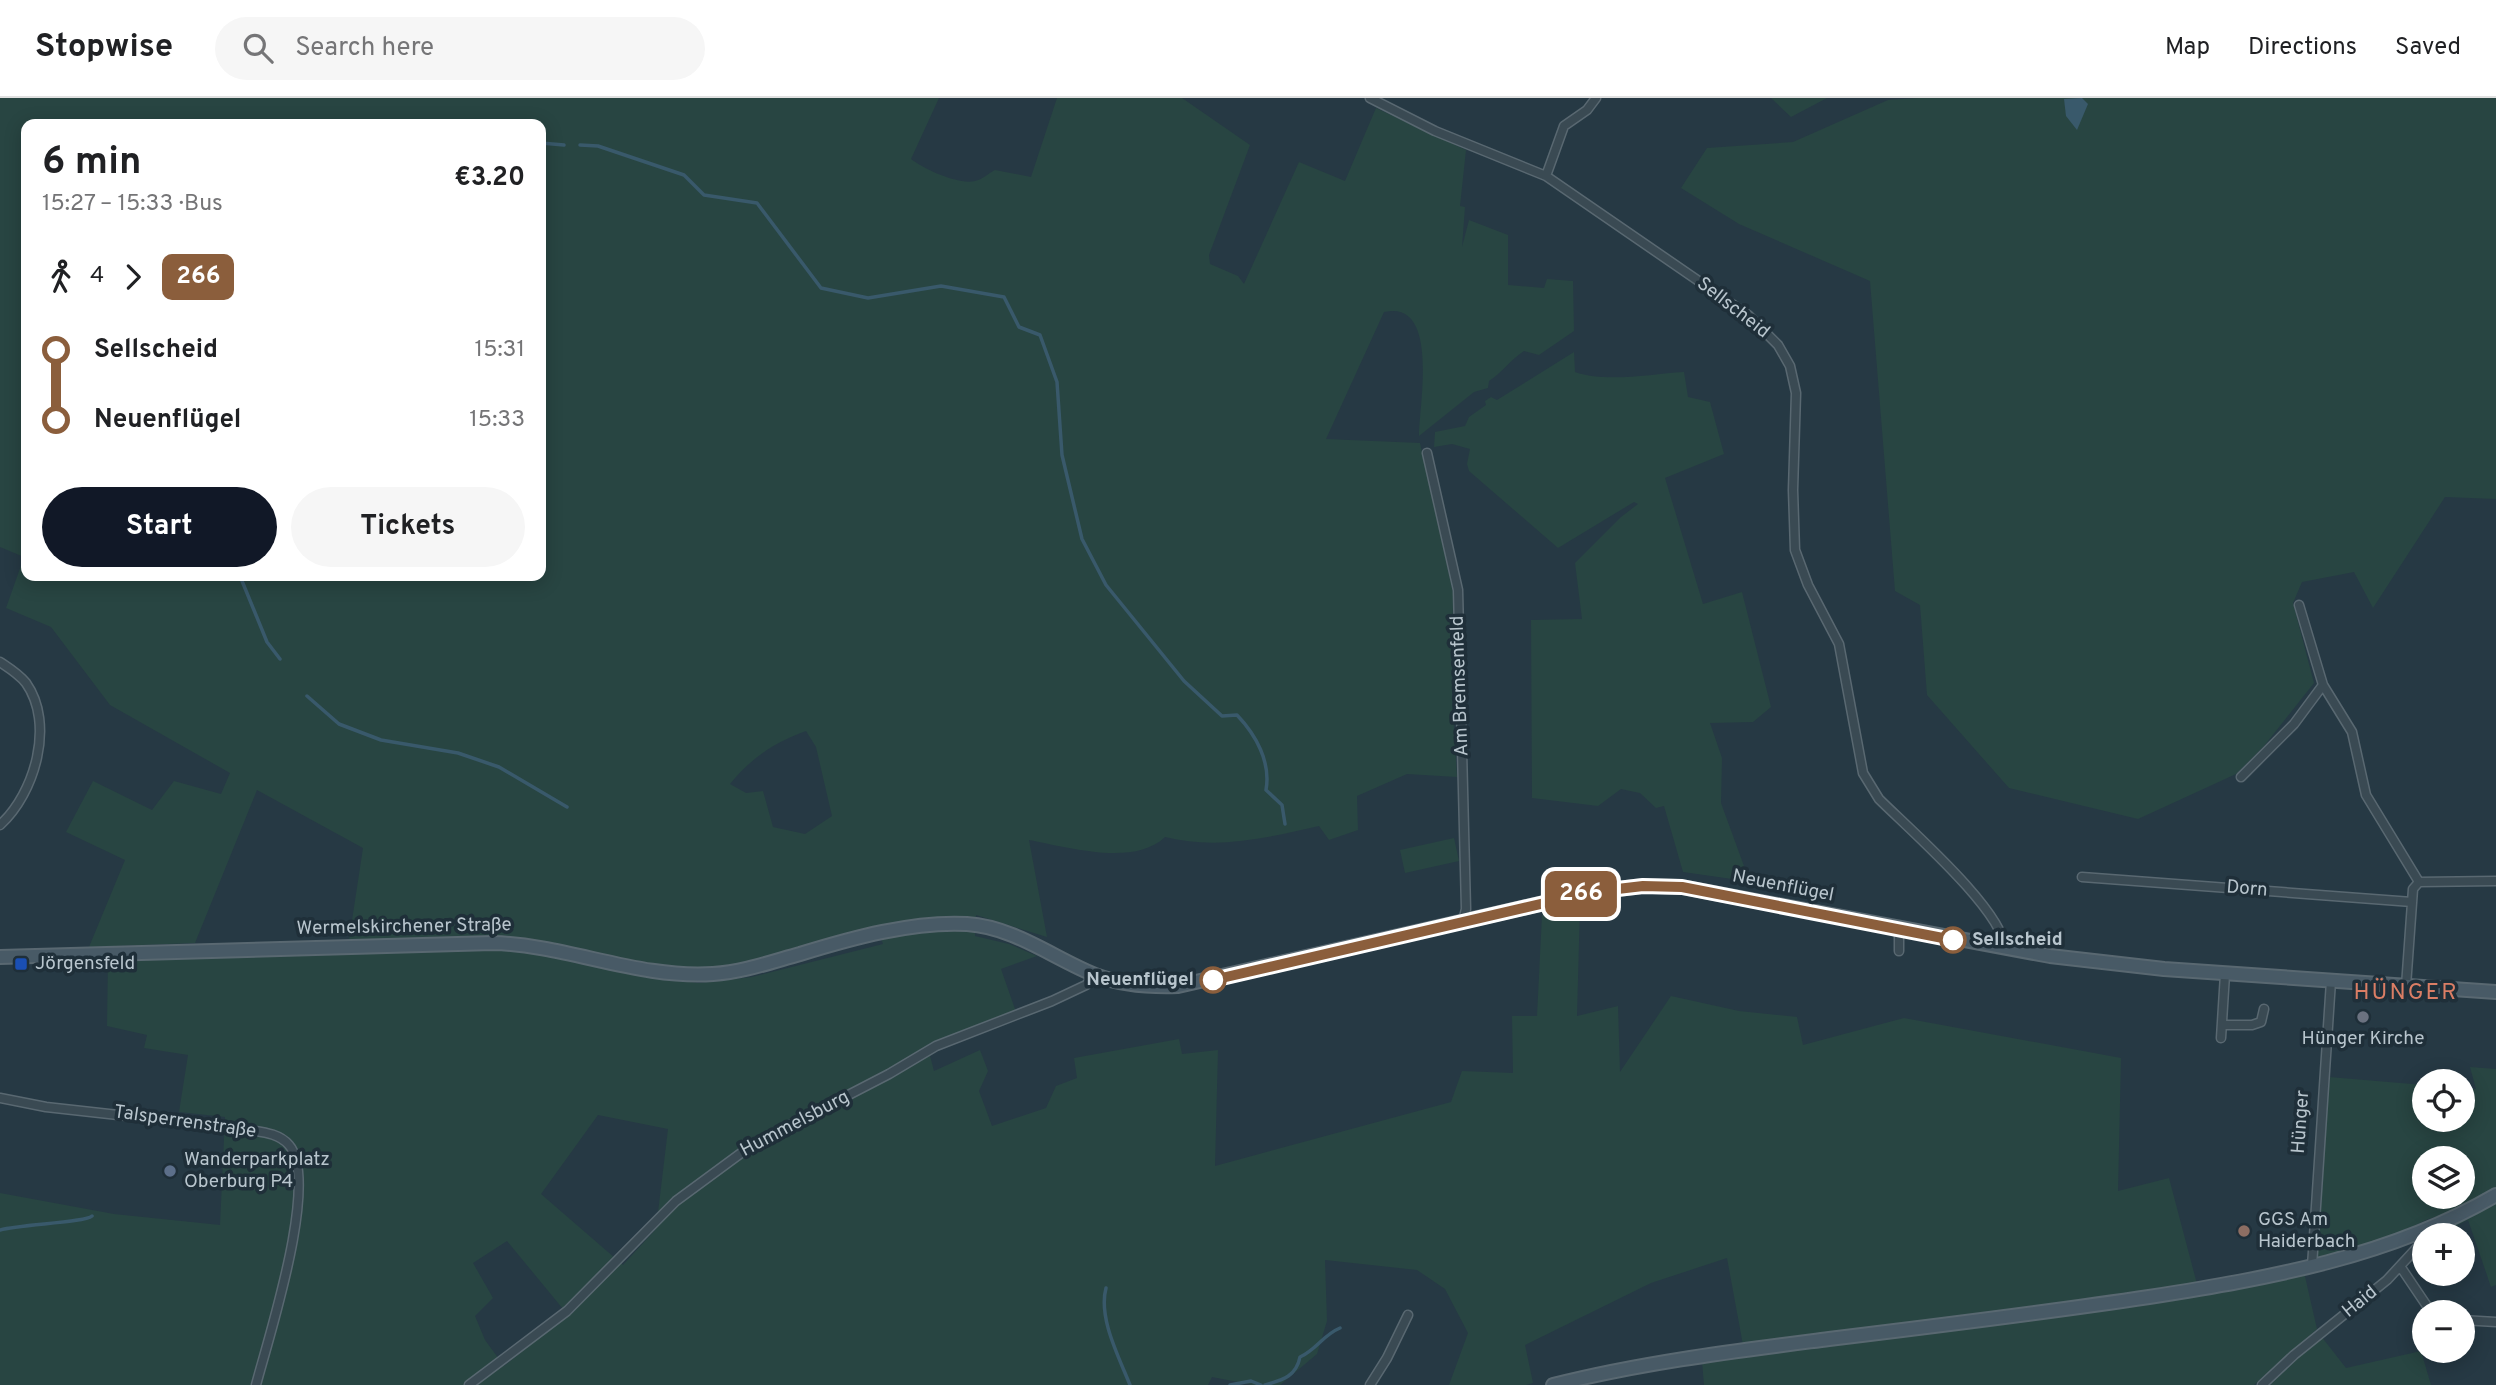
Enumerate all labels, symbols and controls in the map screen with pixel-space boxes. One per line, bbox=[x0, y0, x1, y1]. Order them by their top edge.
search box bbox=[215, 17, 705, 80]
text: Stopwise bbox=[35, 27, 173, 69]
icon: search bbox=[239, 29, 277, 67]
text: Search here bbox=[295, 32, 434, 65]
text: Map bbox=[2165, 33, 2210, 63]
text: Directions bbox=[2248, 33, 2357, 63]
text: Saved bbox=[2395, 33, 2461, 63]
text: 6 min bbox=[42, 139, 141, 188]
text: €3.20 bbox=[454, 162, 525, 195]
text: 15:27 – 15:33 · Bus bbox=[42, 190, 223, 219]
icon: walk bbox=[42, 258, 80, 296]
icon: forward bbox=[114, 258, 152, 296]
text: 4 bbox=[90, 262, 104, 291]
text: 266 bbox=[176, 262, 220, 292]
street label: Sellscheid bbox=[1692, 272, 1774, 344]
text: Sellscheid bbox=[94, 334, 218, 367]
text: 15:31 bbox=[475, 336, 525, 365]
text: Neuenflügel bbox=[94, 404, 241, 437]
text: 15:33 bbox=[469, 406, 525, 435]
button: Start bbox=[42, 487, 277, 567]
button: Tickets bbox=[291, 487, 525, 567]
street label: Am Bremsenfeld bbox=[1446, 615, 1474, 757]
street label: Neuenflügel bbox=[1730, 864, 1836, 908]
line badge: 266 bbox=[1541, 871, 1621, 917]
street label: Dorn bbox=[2225, 875, 2269, 903]
text: 266 bbox=[1559, 879, 1603, 909]
street label: Wermelskirchener Straße bbox=[296, 913, 512, 941]
marker: Sellscheid bbox=[1940, 927, 1966, 953]
place label: Sellscheid bbox=[1972, 928, 2063, 952]
place label: Jörgensfeld bbox=[35, 952, 135, 976]
marker: Jörgensfeld bbox=[13, 956, 29, 972]
marker: Neuenflügel bbox=[1200, 967, 1226, 993]
place label: Neuenflügel bbox=[1086, 968, 1194, 992]
district label: HÜNGER bbox=[2354, 978, 2458, 1008]
marker: Hünger Kirche bbox=[2355, 1009, 2371, 1025]
place label: Hünger Kirche bbox=[2302, 1027, 2424, 1051]
map controls bbox=[2412, 1069, 2475, 1363]
button: locate bbox=[2412, 1069, 2475, 1132]
street label: Hummelsburg bbox=[736, 1085, 854, 1163]
street label: Hünger bbox=[2287, 1089, 2315, 1154]
street label: Talsperrenstraße bbox=[112, 1100, 258, 1144]
button: layers bbox=[2412, 1146, 2475, 1209]
place label: Wanderparkplatz Oberburg P4 bbox=[184, 1148, 330, 1194]
marker: Wanderparkplatz Oberburg P4 bbox=[162, 1163, 178, 1179]
place label: GGS Am Haiderbach bbox=[2258, 1208, 2355, 1254]
marker: GGS Am Haiderbach bbox=[2236, 1223, 2252, 1239]
button: + bbox=[2412, 1223, 2475, 1286]
street label: Haid bbox=[2338, 1281, 2382, 1323]
button: − bbox=[2412, 1300, 2475, 1363]

